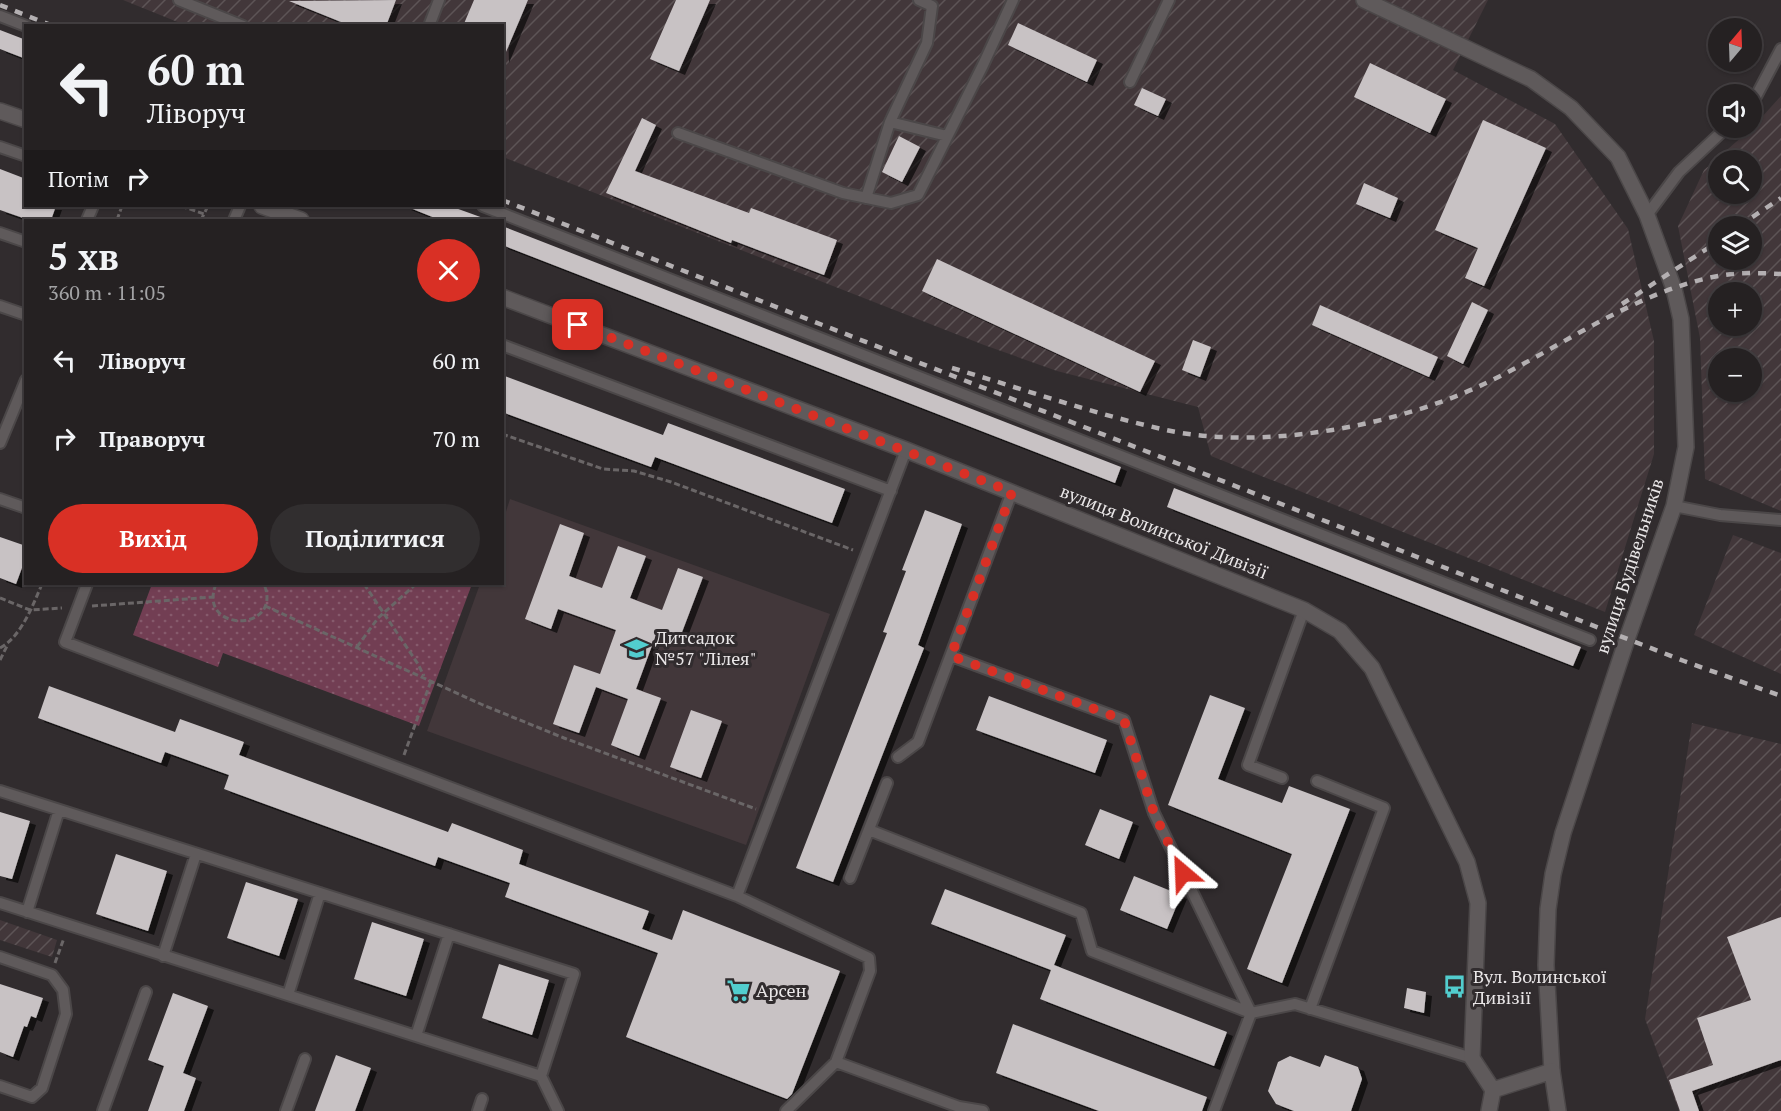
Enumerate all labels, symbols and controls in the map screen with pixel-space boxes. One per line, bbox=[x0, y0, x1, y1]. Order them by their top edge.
north arrow bbox=[1708, 18, 1762, 72]
map controls bbox=[1708, 18, 1762, 402]
text: 60 m bbox=[147, 41, 245, 97]
icon: left bbox=[48, 48, 126, 126]
button: sound bbox=[1708, 84, 1762, 138]
text: Ліворуч bbox=[147, 95, 246, 131]
button: search bbox=[1708, 150, 1762, 204]
icon: right bbox=[121, 162, 154, 195]
text: Потім bbox=[48, 164, 109, 193]
button: layers bbox=[1708, 216, 1762, 270]
text: 5 хв bbox=[48, 233, 119, 280]
button: close bbox=[417, 239, 480, 302]
text: 360 m · 11:05 bbox=[48, 279, 166, 306]
button: + bbox=[1708, 282, 1762, 336]
pin bbox=[552, 299, 603, 350]
icon: arrive bbox=[561, 308, 594, 341]
icon: left bbox=[48, 344, 81, 377]
text: Ліворуч bbox=[99, 346, 186, 375]
text: 60 m bbox=[432, 346, 480, 375]
button: − bbox=[1708, 348, 1762, 402]
icon: right bbox=[48, 422, 81, 455]
text: Праворуч bbox=[99, 424, 205, 453]
text: 70 m bbox=[432, 424, 480, 453]
street label: вулиця Будівельників bbox=[1589, 475, 1669, 656]
street label: вулиця Волинської Дивізії bbox=[1057, 478, 1272, 584]
button: Вихід bbox=[48, 504, 258, 573]
button: Поділитися bbox=[270, 504, 480, 573]
place label: Дитсадок №57 "Лілея" bbox=[655, 625, 757, 670]
school or university icon: Дитсадок №57 "Лілея" bbox=[624, 635, 650, 661]
position arrow bbox=[1151, 841, 1215, 905]
place label: Вул. Волинської Дивізії bbox=[1473, 964, 1607, 1009]
bus stop icon: Вул. Волинської Дивізії bbox=[1442, 974, 1468, 1000]
supermarket icon: Арсен bbox=[725, 978, 751, 1004]
place label: Арсен bbox=[756, 978, 807, 1002]

